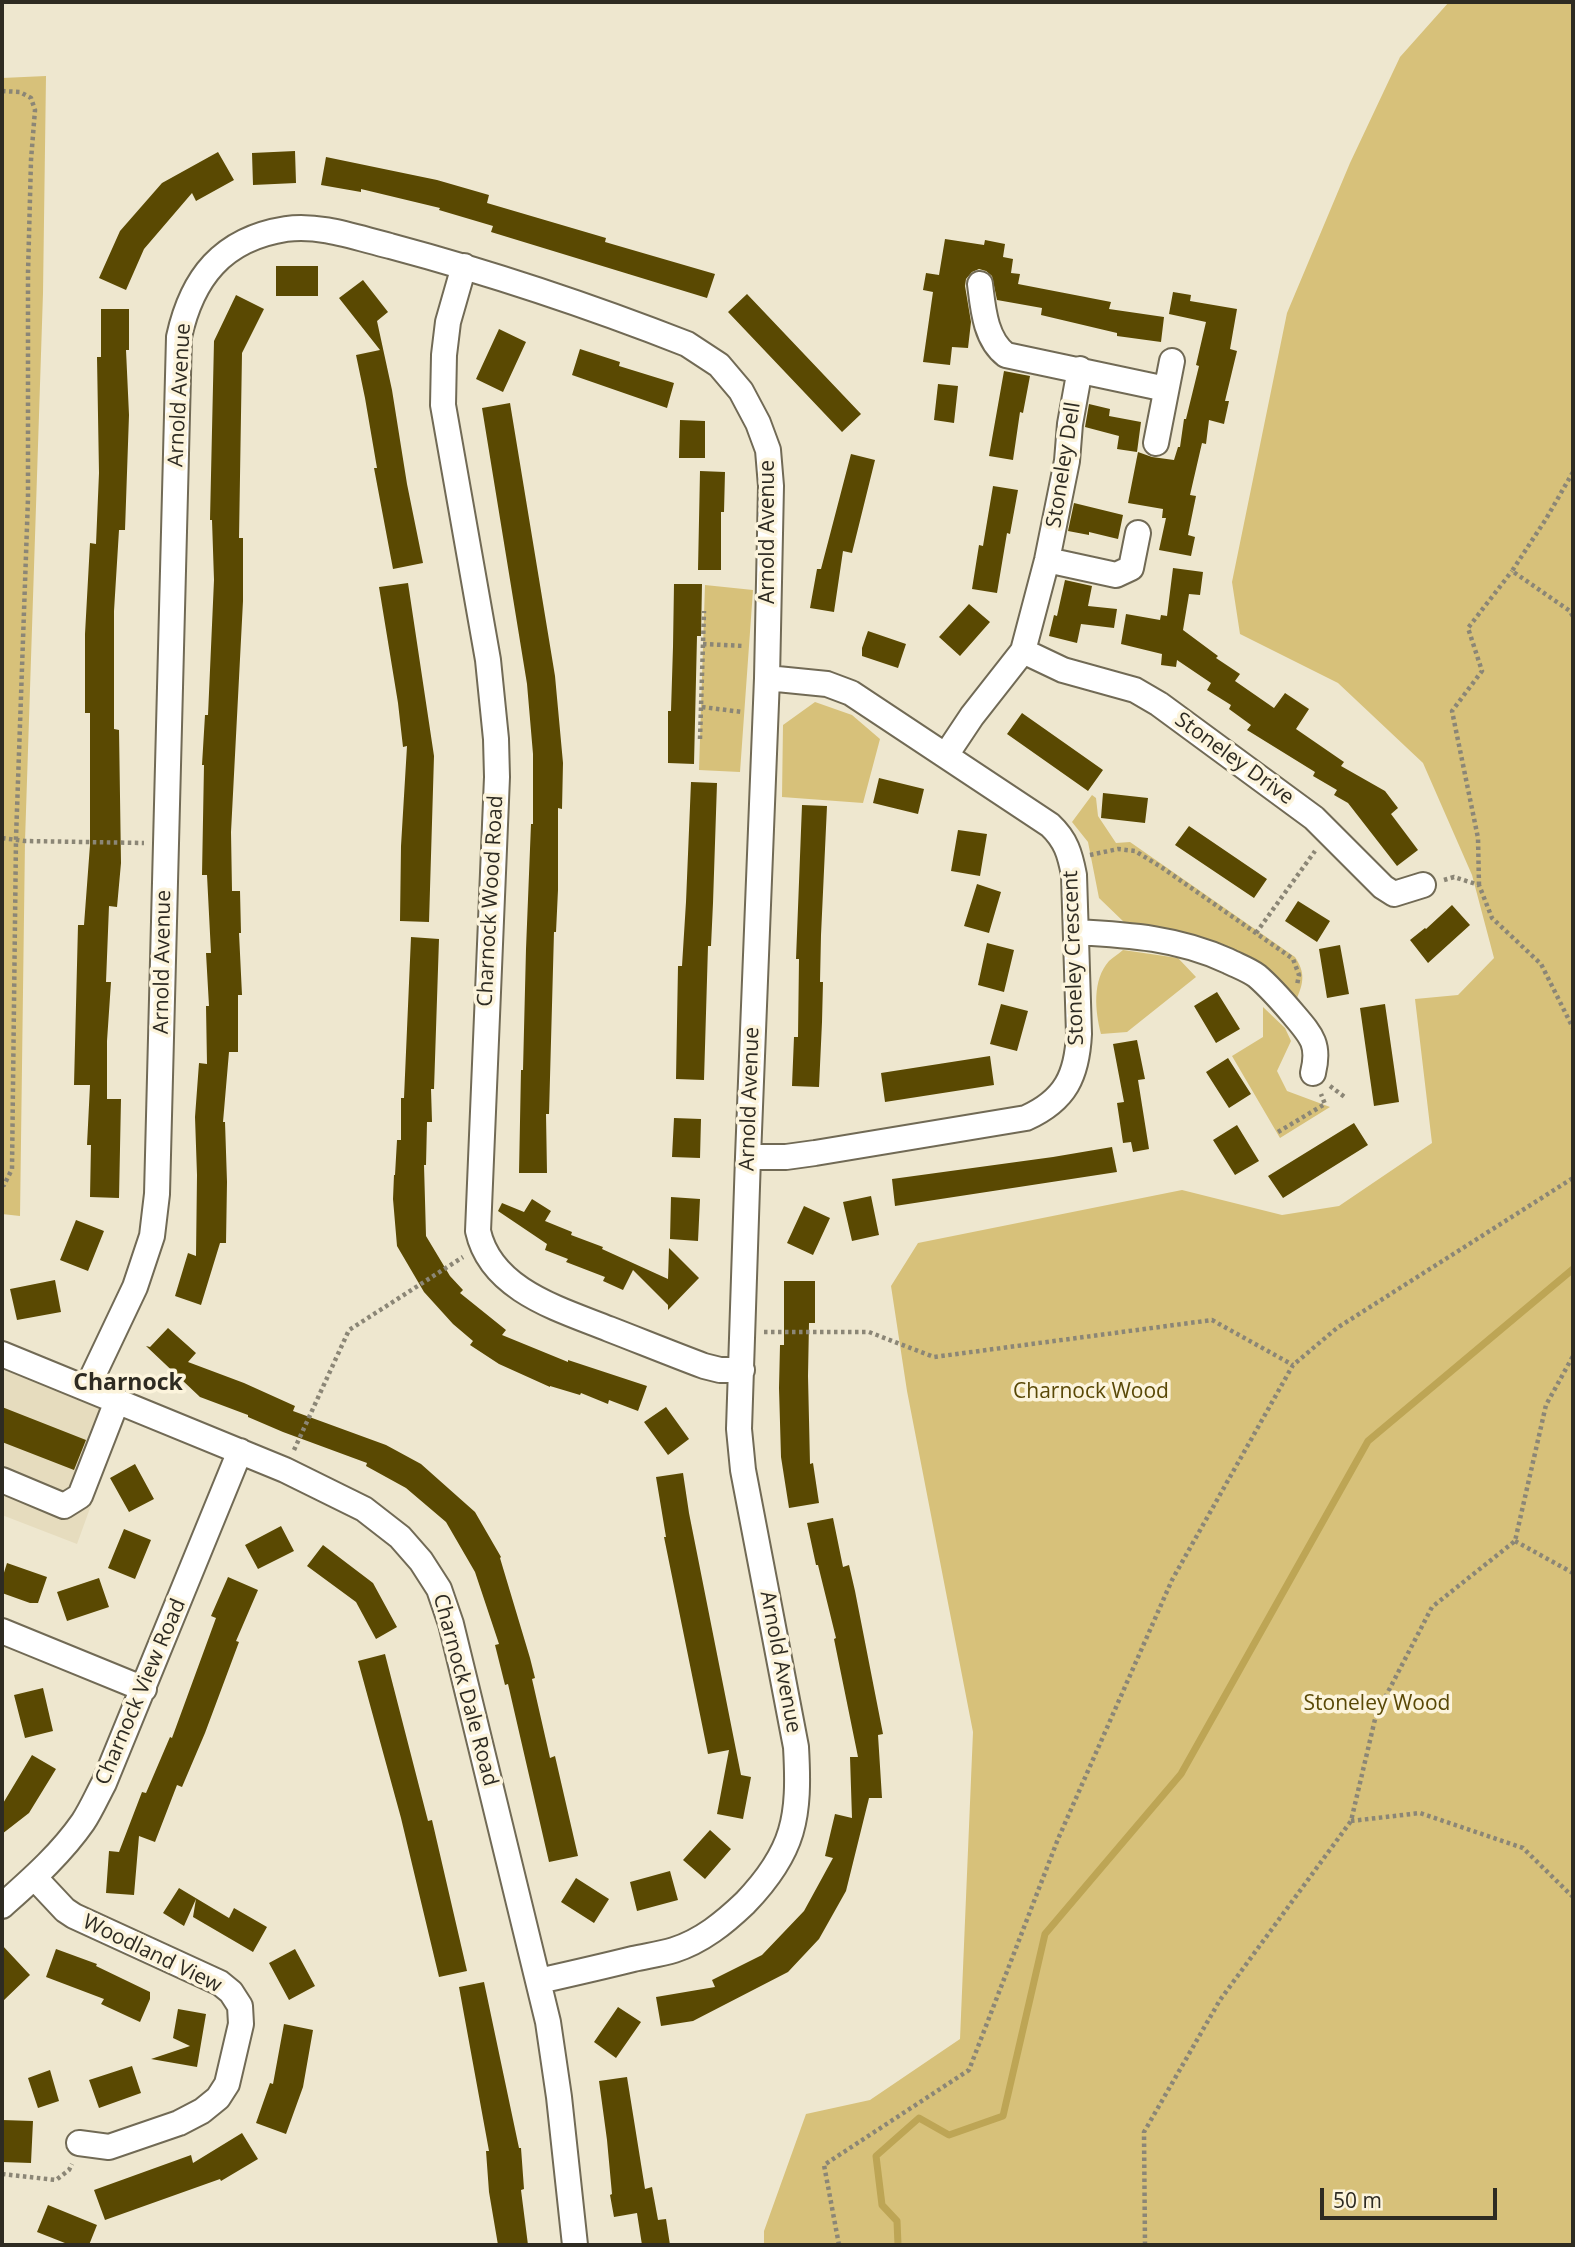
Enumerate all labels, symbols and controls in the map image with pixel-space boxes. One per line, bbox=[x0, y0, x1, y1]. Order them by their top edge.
street label: Arnold Avenue bbox=[164, 322, 196, 468]
street label: Stoneley Dell bbox=[1042, 400, 1086, 530]
street label: Arnold Avenue bbox=[755, 460, 781, 604]
street label: Stoneley Drive bbox=[1170, 707, 1298, 811]
street label: Charnock Wood Road bbox=[473, 795, 509, 1007]
street label: Stoneley Crescent bbox=[1058, 870, 1090, 1046]
street label: Arnold Avenue bbox=[149, 890, 177, 1034]
street label: Arnold Avenue bbox=[735, 1027, 765, 1171]
district label: Charnock bbox=[73, 1369, 183, 1397]
park label: Charnock Wood bbox=[1013, 1379, 1169, 1405]
street label: Arnold Avenue bbox=[754, 1589, 806, 1735]
street label: Charnock Dale Road bbox=[427, 1591, 503, 1789]
street label: Charnock View Road bbox=[90, 1595, 192, 1789]
park label: Stoneley Wood bbox=[1304, 1691, 1450, 1717]
street label: Woodland View bbox=[78, 1909, 226, 1999]
scale bar bbox=[1323, 2174, 1500, 2218]
text: 50 m bbox=[1333, 2186, 1382, 2214]

